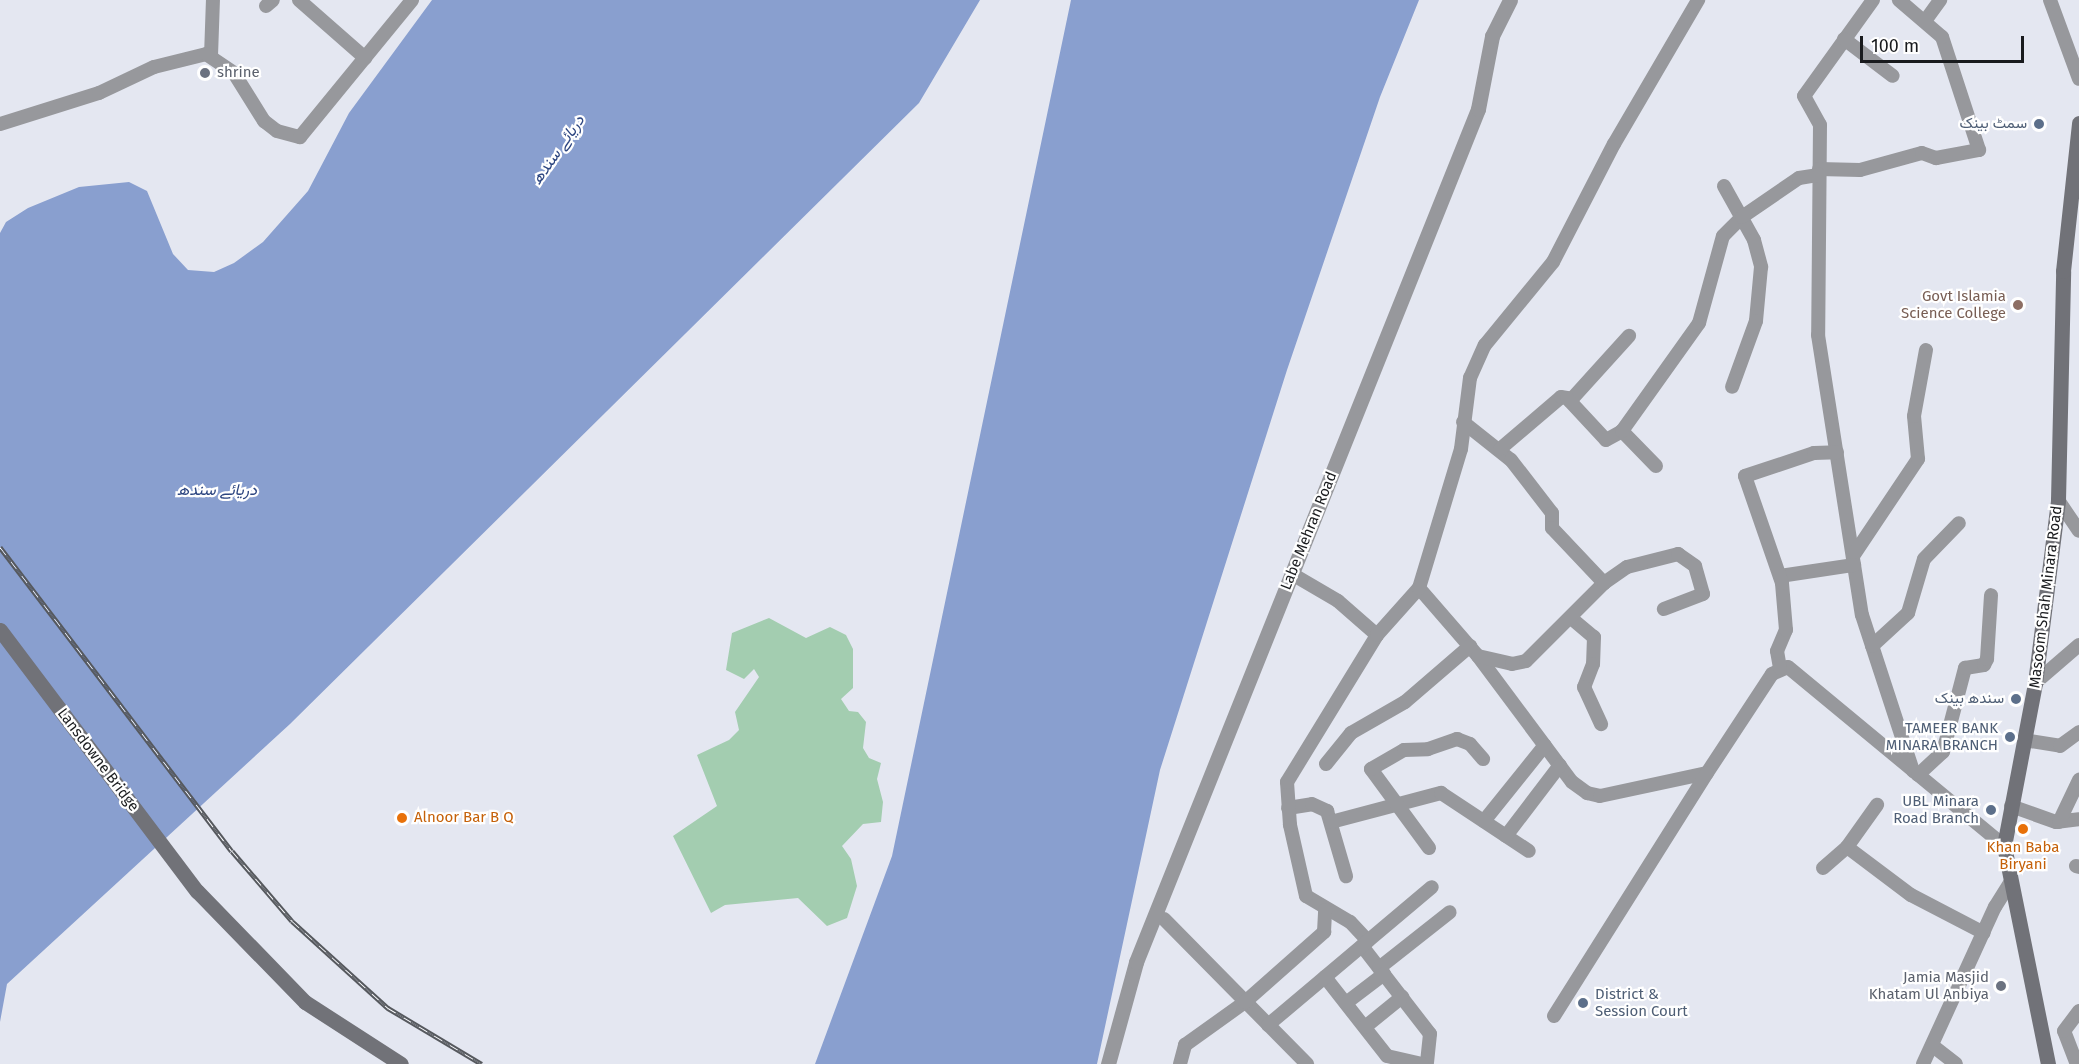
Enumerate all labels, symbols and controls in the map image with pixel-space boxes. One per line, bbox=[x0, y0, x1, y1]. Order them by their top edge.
scale bar bbox=[1863, 24, 2026, 62]
text: 100 m bbox=[1871, 35, 1919, 57]
place label: shrine bbox=[217, 64, 260, 82]
marker: shrine bbox=[198, 66, 212, 80]
water label: دریائے سندھ bbox=[527, 112, 589, 188]
place label: سمٹ بینک bbox=[1960, 115, 2027, 133]
marker: سمٹ بینک bbox=[2032, 117, 2046, 131]
place label: Govt Islamia Science College bbox=[1901, 287, 2006, 322]
marker: Govt Islamia Science College bbox=[2011, 298, 2025, 312]
street label: Labe Mehran Road bbox=[1277, 469, 1341, 593]
water label: دریائے سندھ bbox=[177, 480, 257, 500]
street label: Masoom Shah Minara Road bbox=[2026, 505, 2066, 689]
place label: سندھ بینک bbox=[1935, 690, 2004, 708]
marker: سندھ بینک bbox=[2009, 692, 2023, 706]
street label: Lansdowne Bridge bbox=[53, 705, 143, 815]
place label: TAMEER BANK MINARA BRANCH bbox=[1886, 719, 1998, 754]
marker: TAMEER BANK MINARA BRANCH bbox=[2003, 730, 2017, 744]
place label: UBL Minara Road Branch bbox=[1893, 792, 1979, 827]
marker: UBL Minara Road Branch bbox=[1984, 803, 1998, 817]
place label: Alnoor Bar B Q bbox=[414, 809, 514, 827]
marker: Alnoor Bar B Q bbox=[395, 811, 409, 825]
marker: Khan Baba Biryani bbox=[2016, 822, 2030, 836]
place label: Khan Baba Biryani bbox=[1987, 838, 2059, 873]
place label: Jamia Masjid Khatam Ul Anbiya bbox=[1869, 968, 1989, 1003]
marker: Jamia Masjid Khatam Ul Anbiya bbox=[1994, 979, 2008, 993]
place label: District & Session Court bbox=[1595, 985, 1688, 1020]
marker: District & Session Court bbox=[1576, 996, 1590, 1010]

